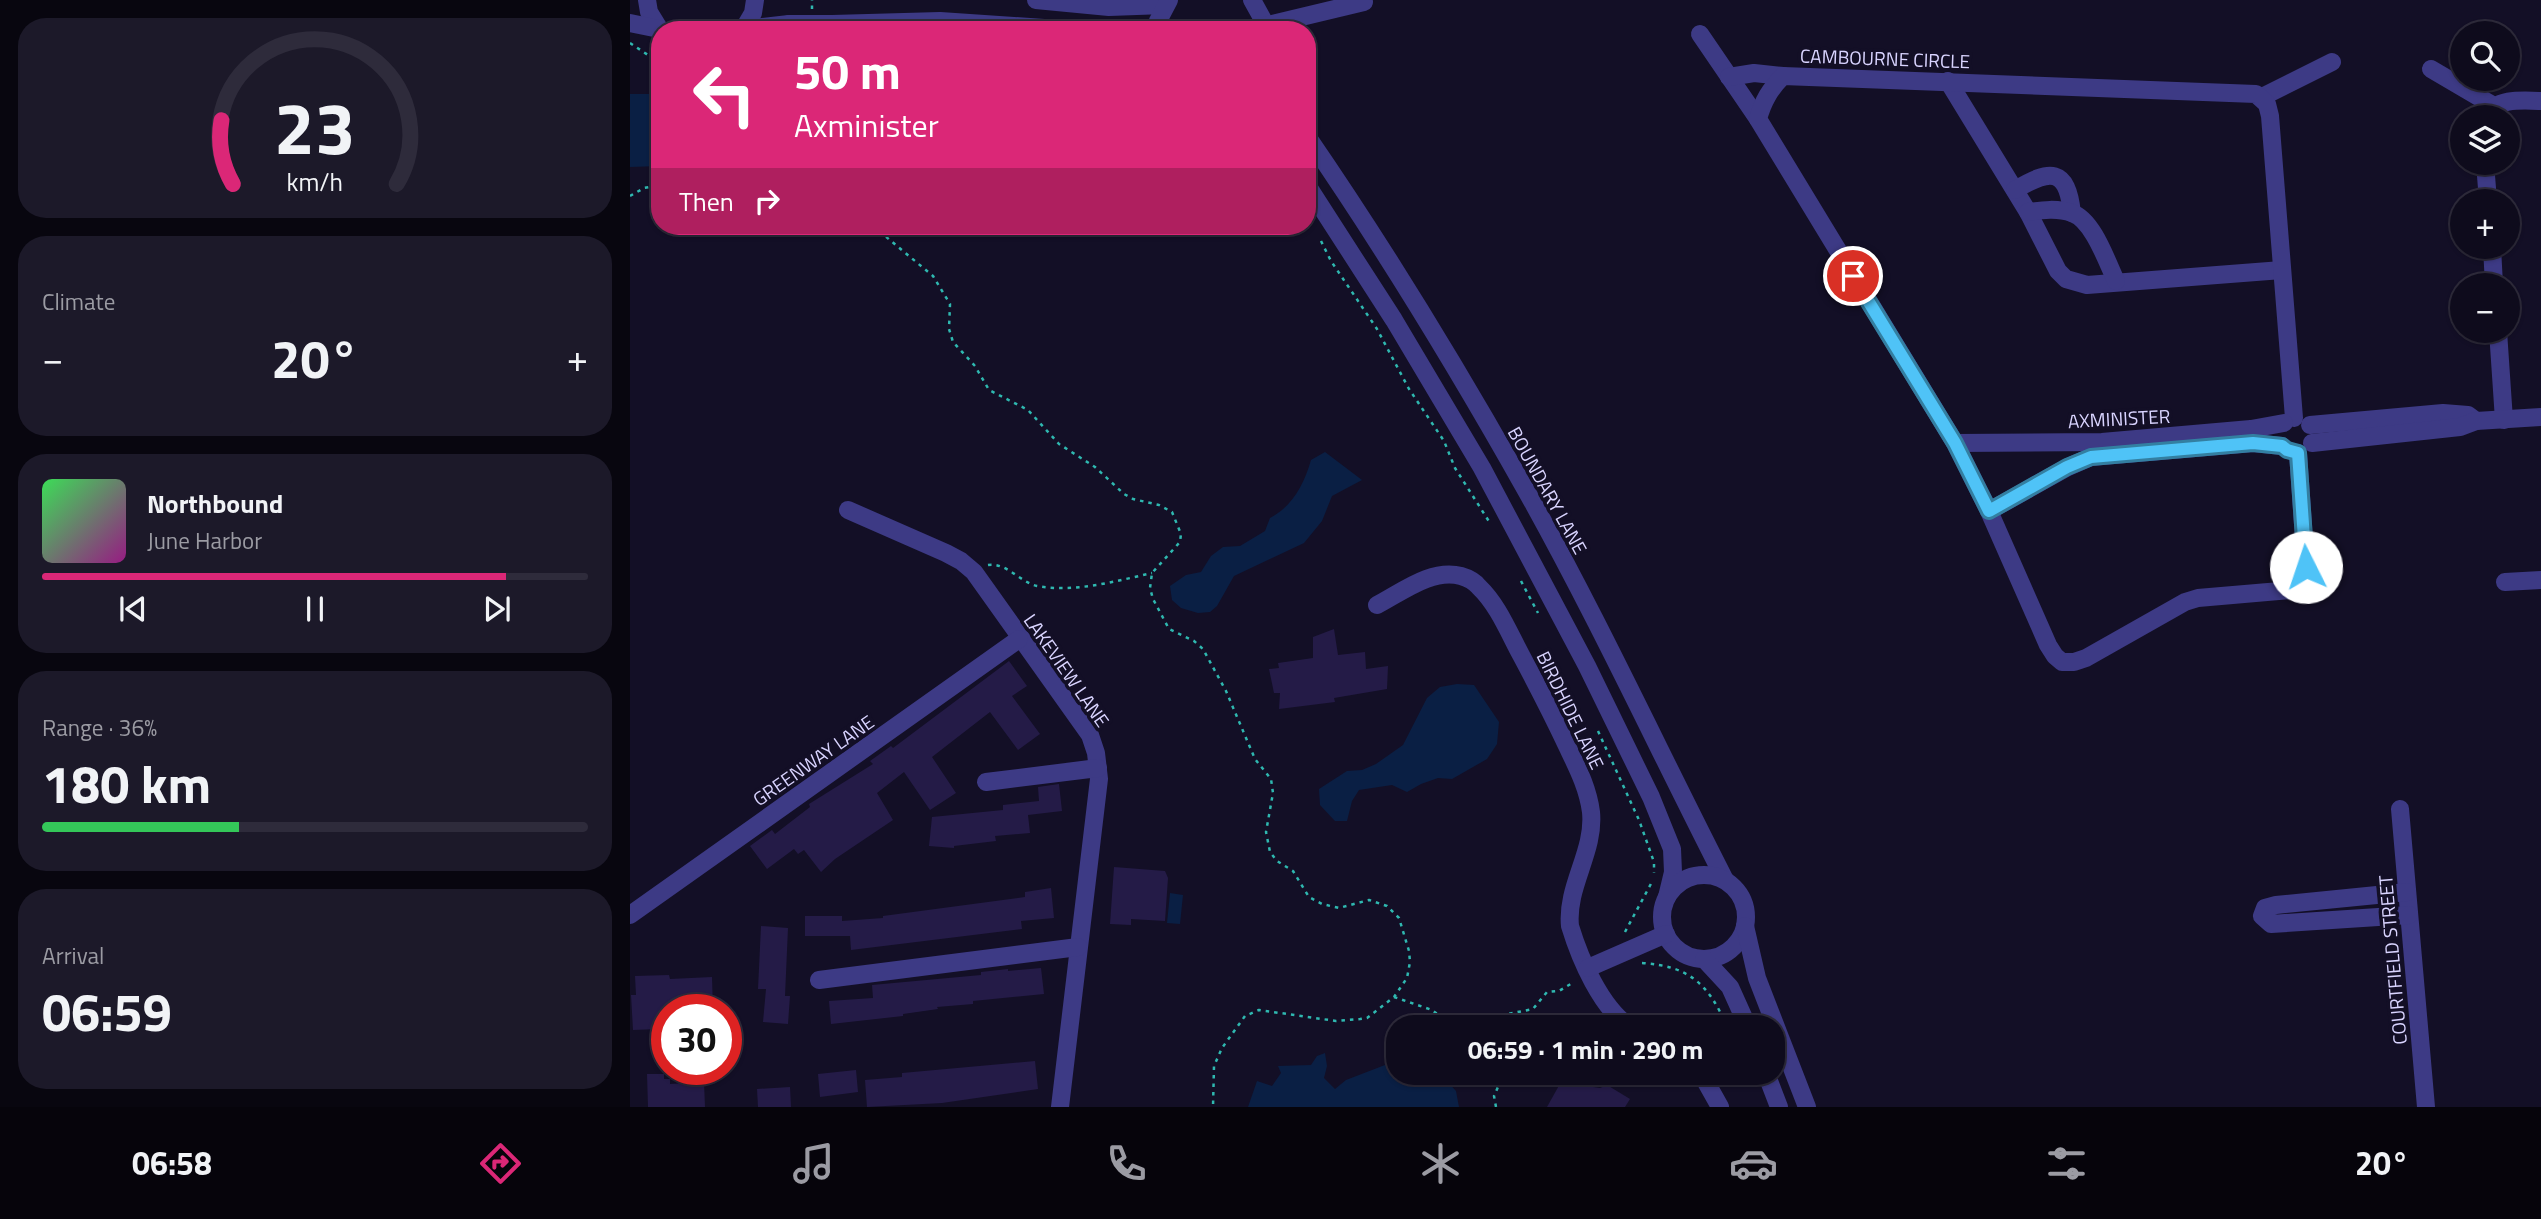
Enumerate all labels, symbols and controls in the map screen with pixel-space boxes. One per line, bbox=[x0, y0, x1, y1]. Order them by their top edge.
map controls bbox=[2450, 21, 2520, 343]
button: search bbox=[2450, 21, 2520, 91]
text: 50 m bbox=[794, 33, 901, 108]
street label: CAMBOURNE CIRCLE bbox=[1800, 41, 1970, 75]
icon: left bbox=[679, 49, 770, 140]
text: 23 bbox=[274, 72, 356, 182]
text: Axminister bbox=[794, 101, 939, 149]
button: layers bbox=[2450, 105, 2520, 175]
text: km/h bbox=[287, 163, 343, 201]
text: Then bbox=[679, 182, 734, 221]
icon: right bbox=[748, 182, 786, 220]
button: + bbox=[2450, 189, 2520, 259]
pin bbox=[1823, 246, 1883, 306]
icon: arrive bbox=[1834, 257, 1872, 295]
button: − bbox=[2450, 273, 2520, 343]
text: Climate bbox=[42, 284, 115, 319]
text: 20° bbox=[271, 319, 359, 398]
text: − bbox=[42, 329, 63, 387]
text: + bbox=[567, 329, 588, 387]
street label: AXMINISTER bbox=[2067, 401, 2171, 435]
street label: BOUNDARY LANE bbox=[1501, 421, 1595, 559]
text: Northbound bbox=[147, 484, 283, 523]
text: June Harbor bbox=[147, 523, 262, 558]
position arrow bbox=[2269, 530, 2343, 604]
icon: previous bbox=[114, 590, 152, 628]
icon: pause bbox=[296, 590, 334, 628]
icon: next bbox=[478, 590, 516, 628]
street label: LAKEVIEW LANE bbox=[1017, 607, 1117, 733]
street label: BIRDHIDE LANE bbox=[1530, 646, 1612, 774]
street label: GREENWAY LANE bbox=[746, 707, 880, 813]
text: Range · 36% bbox=[42, 710, 157, 745]
text: 180 km bbox=[42, 744, 211, 823]
street label: COURTFIELD STREET bbox=[2370, 874, 2414, 1046]
text: Arrival bbox=[42, 938, 104, 973]
text: 06:59 bbox=[42, 972, 172, 1051]
speed limit sign: 30 bbox=[651, 994, 742, 1085]
text: 06:59 · 1 min · 290 m bbox=[1468, 1030, 1703, 1069]
text: 06:58 bbox=[132, 1139, 212, 1187]
icon: directions bbox=[476, 1139, 525, 1188]
icon: music bbox=[789, 1139, 838, 1188]
icon: phone bbox=[1102, 1139, 1151, 1188]
icon: climate bbox=[1416, 1139, 1465, 1188]
icon: car bbox=[1729, 1139, 1778, 1188]
icon: filters bbox=[2042, 1139, 2091, 1188]
text: 20° bbox=[2355, 1139, 2409, 1187]

